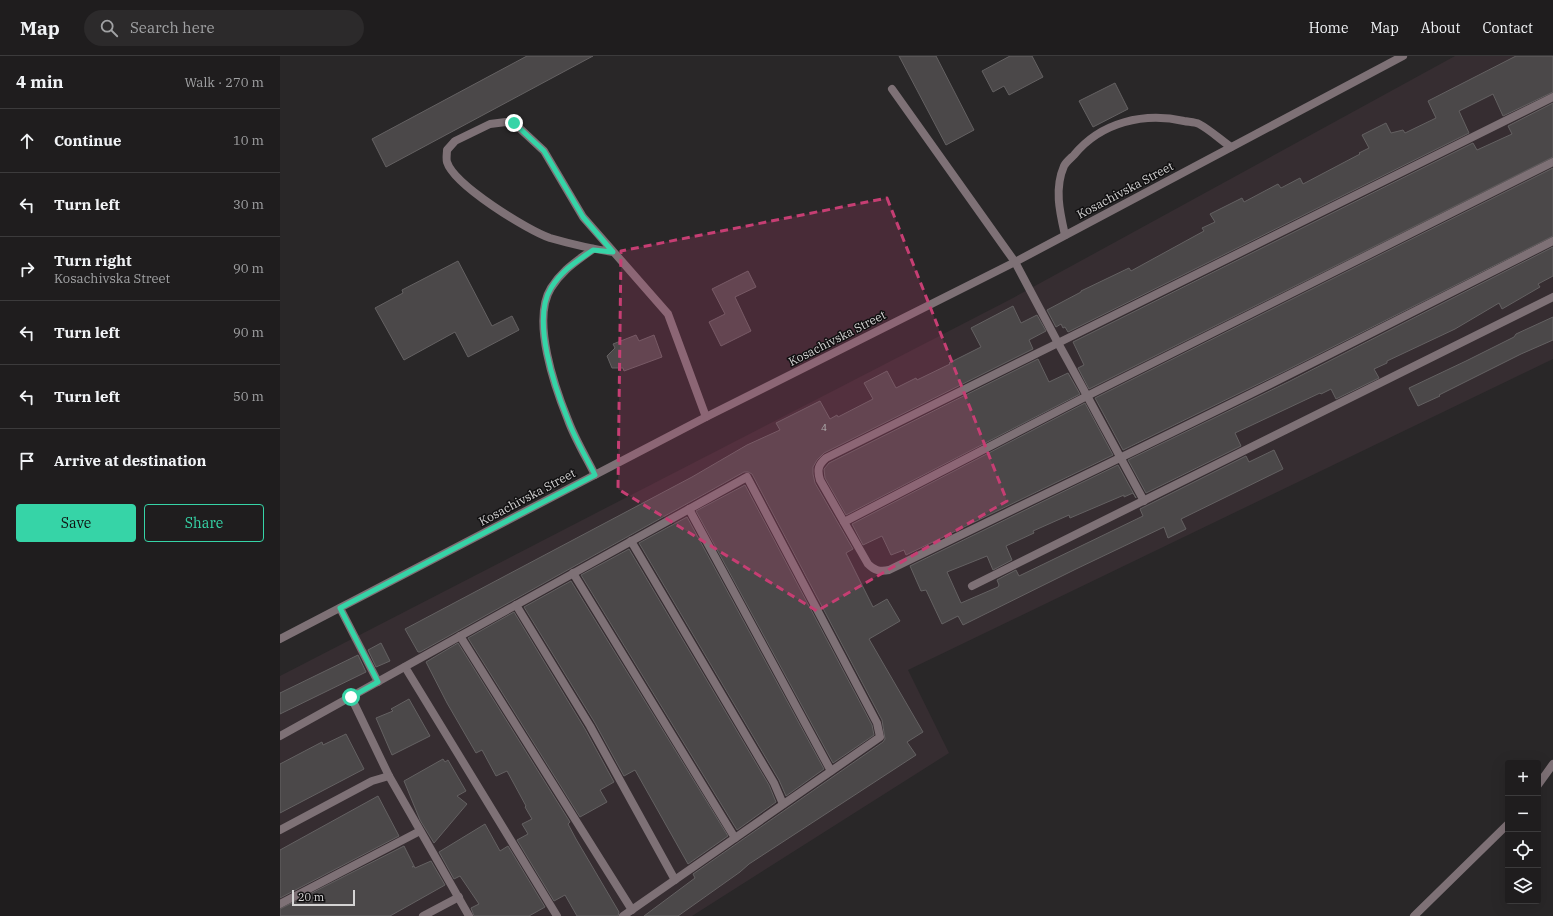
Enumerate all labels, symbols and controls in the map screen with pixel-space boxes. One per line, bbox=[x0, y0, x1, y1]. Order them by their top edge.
search box bbox=[84, 10, 364, 46]
text: Map bbox=[20, 16, 60, 40]
icon: search bbox=[98, 17, 120, 39]
text: Search here bbox=[130, 18, 214, 37]
text: Home bbox=[1309, 19, 1348, 37]
text: Map bbox=[1370, 19, 1399, 37]
text: About bbox=[1421, 19, 1460, 37]
text: Contact bbox=[1482, 19, 1533, 37]
text: 4 min bbox=[16, 71, 64, 93]
text: Walk · 270 m bbox=[185, 74, 264, 91]
route end bbox=[505, 114, 523, 132]
icon: ahead bbox=[16, 130, 38, 152]
text: Continue bbox=[54, 131, 121, 150]
text: 10 m bbox=[233, 132, 264, 149]
street label: Kosachivska Street bbox=[1074, 158, 1176, 222]
icon: left bbox=[16, 194, 38, 216]
text: Turn left bbox=[54, 195, 120, 214]
text: 30 m bbox=[233, 196, 264, 213]
text: Turn right bbox=[54, 251, 132, 270]
icon: right bbox=[16, 258, 38, 280]
text: 90 m bbox=[233, 260, 264, 277]
text: Kosachivska Street bbox=[54, 270, 170, 287]
street label: Kosachivska Street bbox=[786, 307, 888, 369]
icon: left bbox=[16, 322, 38, 344]
text: Turn left bbox=[54, 323, 120, 342]
text: 90 m bbox=[233, 324, 264, 341]
icon: left bbox=[16, 386, 38, 408]
text: Turn left bbox=[54, 387, 120, 406]
text: 50 m bbox=[233, 388, 264, 405]
house number: 4 bbox=[821, 421, 827, 434]
icon: arrive bbox=[16, 450, 38, 472]
text: Arrive at destination bbox=[54, 451, 206, 470]
street label: Kosachivska Street bbox=[476, 465, 578, 529]
button: Save bbox=[16, 504, 136, 542]
button: Share bbox=[144, 504, 264, 542]
route start bbox=[342, 688, 360, 706]
map controls bbox=[1505, 760, 1541, 904]
button: + bbox=[1505, 760, 1541, 796]
button: − bbox=[1505, 796, 1541, 832]
button: locate bbox=[1505, 832, 1541, 868]
button: layers bbox=[1505, 868, 1541, 904]
scale bar bbox=[292, 888, 355, 907]
text: 20 m bbox=[298, 890, 324, 904]

